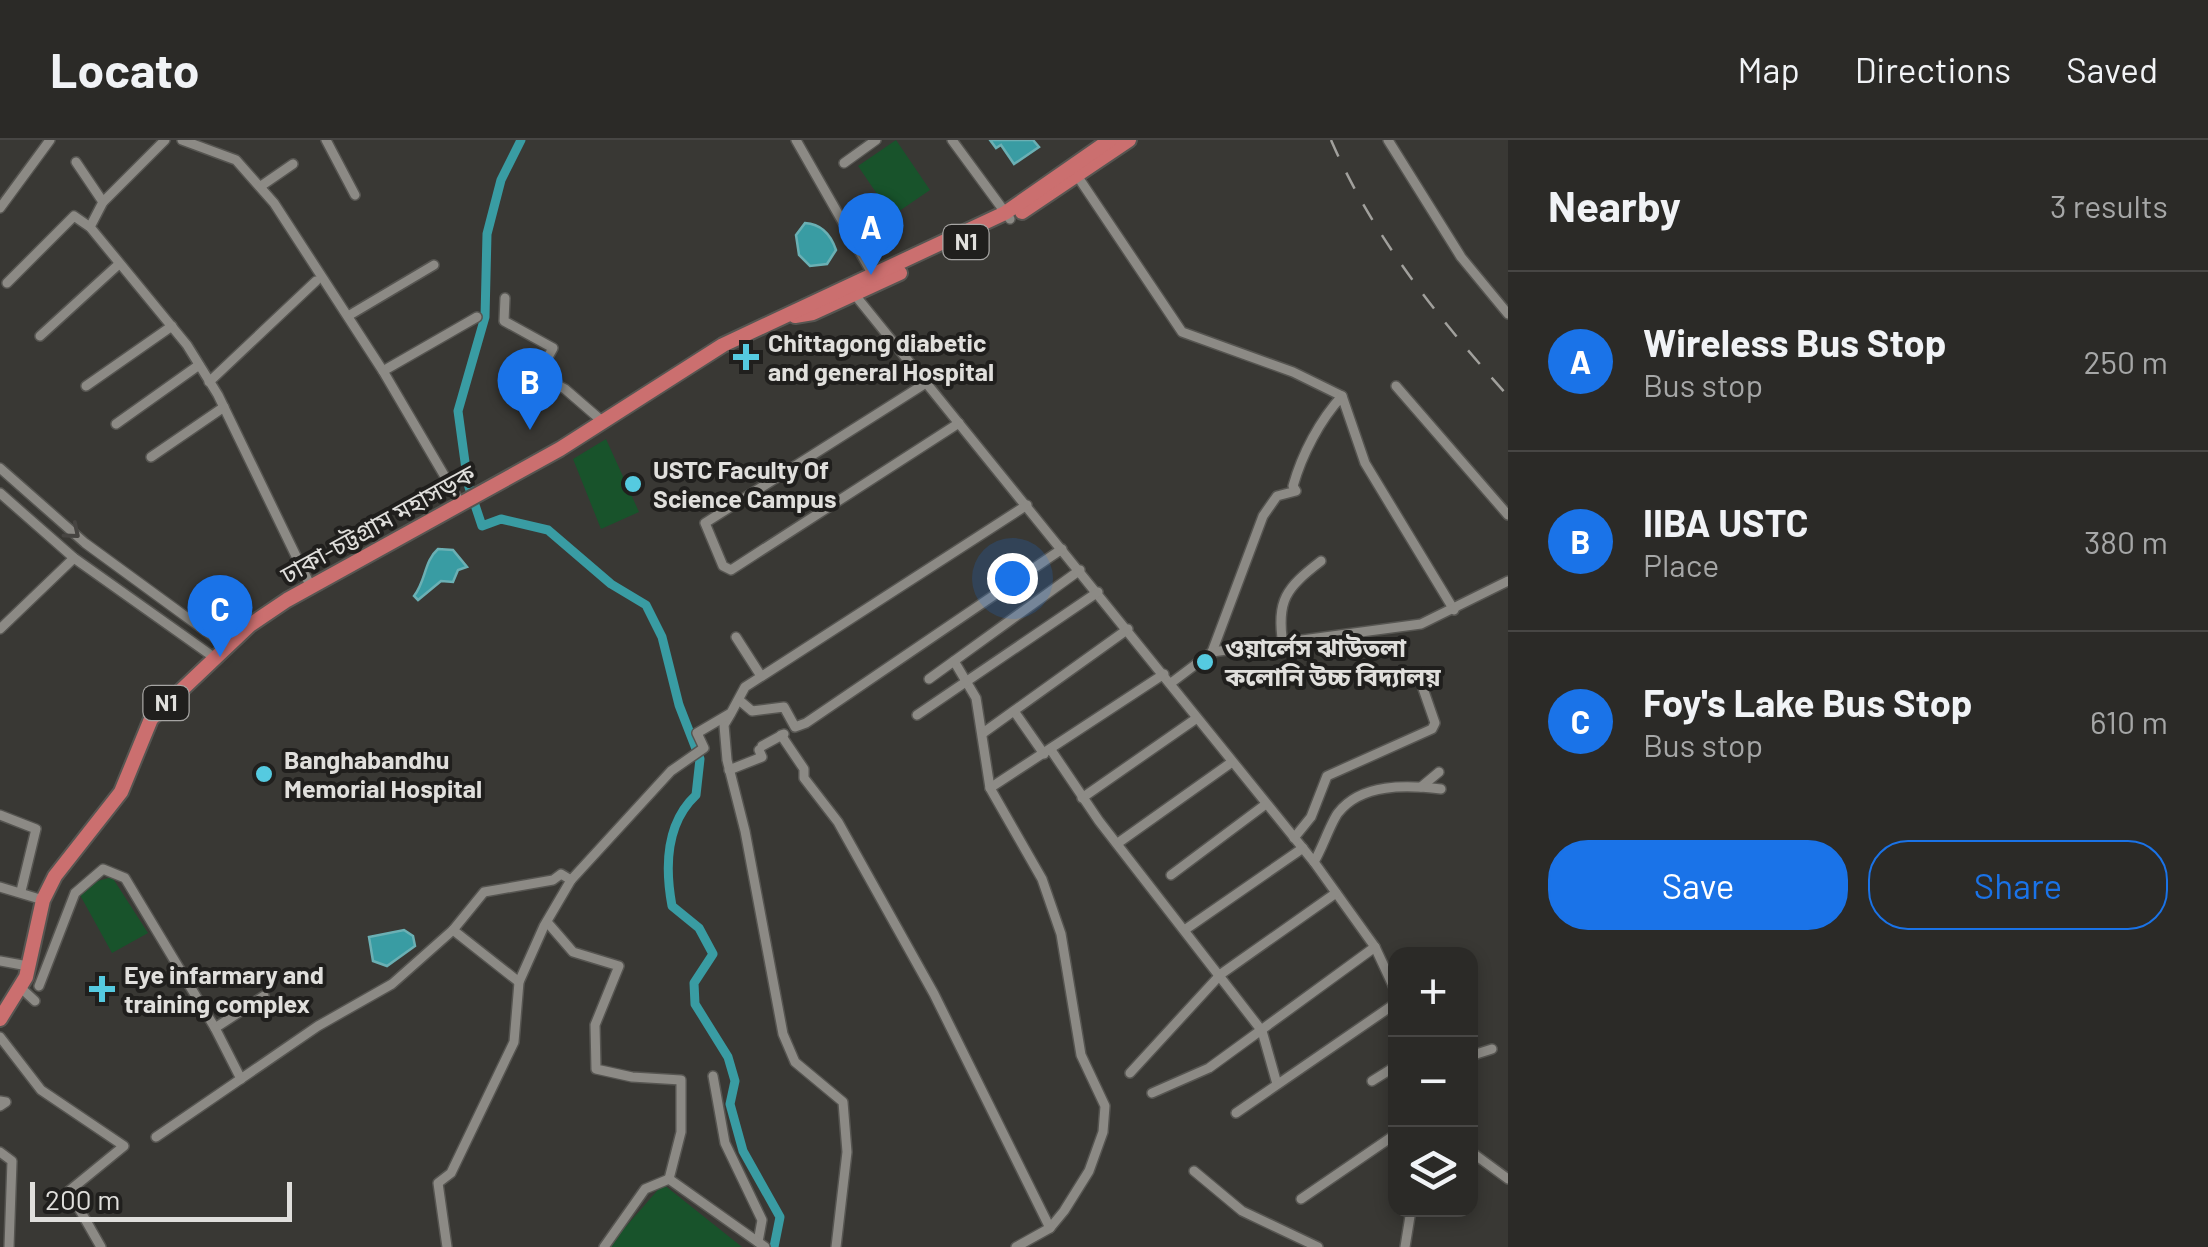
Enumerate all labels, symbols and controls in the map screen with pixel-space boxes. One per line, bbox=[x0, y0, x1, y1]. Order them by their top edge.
text: Locato bbox=[50, 40, 199, 98]
text: Map bbox=[1738, 48, 1800, 90]
text: Directions bbox=[1855, 48, 2011, 90]
text: Saved bbox=[2066, 48, 2158, 90]
text: Nearby bbox=[1548, 180, 1681, 230]
text: 3 results bbox=[2050, 186, 2168, 224]
pin: A bbox=[838, 192, 904, 275]
road number: N1 bbox=[944, 225, 988, 259]
text: Wireless Bus Stop bbox=[1643, 319, 1946, 365]
place label: Chittagong diabetic and general Hospital bbox=[768, 327, 994, 386]
text: A bbox=[1570, 342, 1591, 380]
text: 250 m bbox=[2083, 342, 2168, 380]
marker: Chittagong diabetic and general Hospital bbox=[733, 344, 759, 370]
pin: B bbox=[498, 348, 562, 430]
text: Bus stop bbox=[1643, 365, 1763, 403]
place label: USTC Faculty Of Science Campus bbox=[653, 454, 836, 513]
street label: ঢাকা-চট্টগ্রাম মহাসড়ক bbox=[274, 457, 481, 589]
marker: USTC Faculty Of Science Campus bbox=[622, 473, 644, 495]
text: IIBA USTC bbox=[1643, 499, 1809, 545]
one-way arrow bbox=[62, 520, 80, 538]
text: B bbox=[1571, 522, 1590, 560]
text: 380 m bbox=[2084, 522, 2168, 560]
text: Place bbox=[1643, 545, 1719, 583]
your location bbox=[987, 553, 1038, 604]
pin: C bbox=[188, 574, 252, 657]
place label: ওয়ার্লেস ঝাউতলা কলোনি উচ্চ বিদ্যালয় bbox=[1224, 632, 1441, 691]
marker: ওয়ার্লেস ঝাউতলা কলোনি উচ্চ বিদ্যালয় bbox=[1194, 651, 1216, 673]
text: Foy's Lake Bus Stop bbox=[1643, 679, 1972, 725]
road number: N1 bbox=[144, 686, 188, 720]
text: C bbox=[1571, 702, 1590, 740]
text: 610 m bbox=[2090, 702, 2168, 740]
text: Bus stop bbox=[1643, 725, 1763, 763]
place label: Banghabandhu Memorial Hospital bbox=[284, 744, 482, 803]
marker: Banghabandhu Memorial Hospital bbox=[253, 763, 275, 785]
button: Save bbox=[1548, 840, 1848, 930]
button: Share bbox=[1868, 840, 2168, 930]
map controls bbox=[1388, 947, 1478, 1217]
button: + bbox=[1388, 947, 1478, 1037]
place label: Eye infarmary and training complex bbox=[124, 959, 324, 1018]
marker: Eye infarmary and training complex bbox=[89, 976, 115, 1002]
button: − bbox=[1388, 1037, 1478, 1127]
button: layers bbox=[1388, 1127, 1478, 1217]
scale bar bbox=[30, 1177, 292, 1222]
text: 200 m bbox=[45, 1182, 120, 1216]

